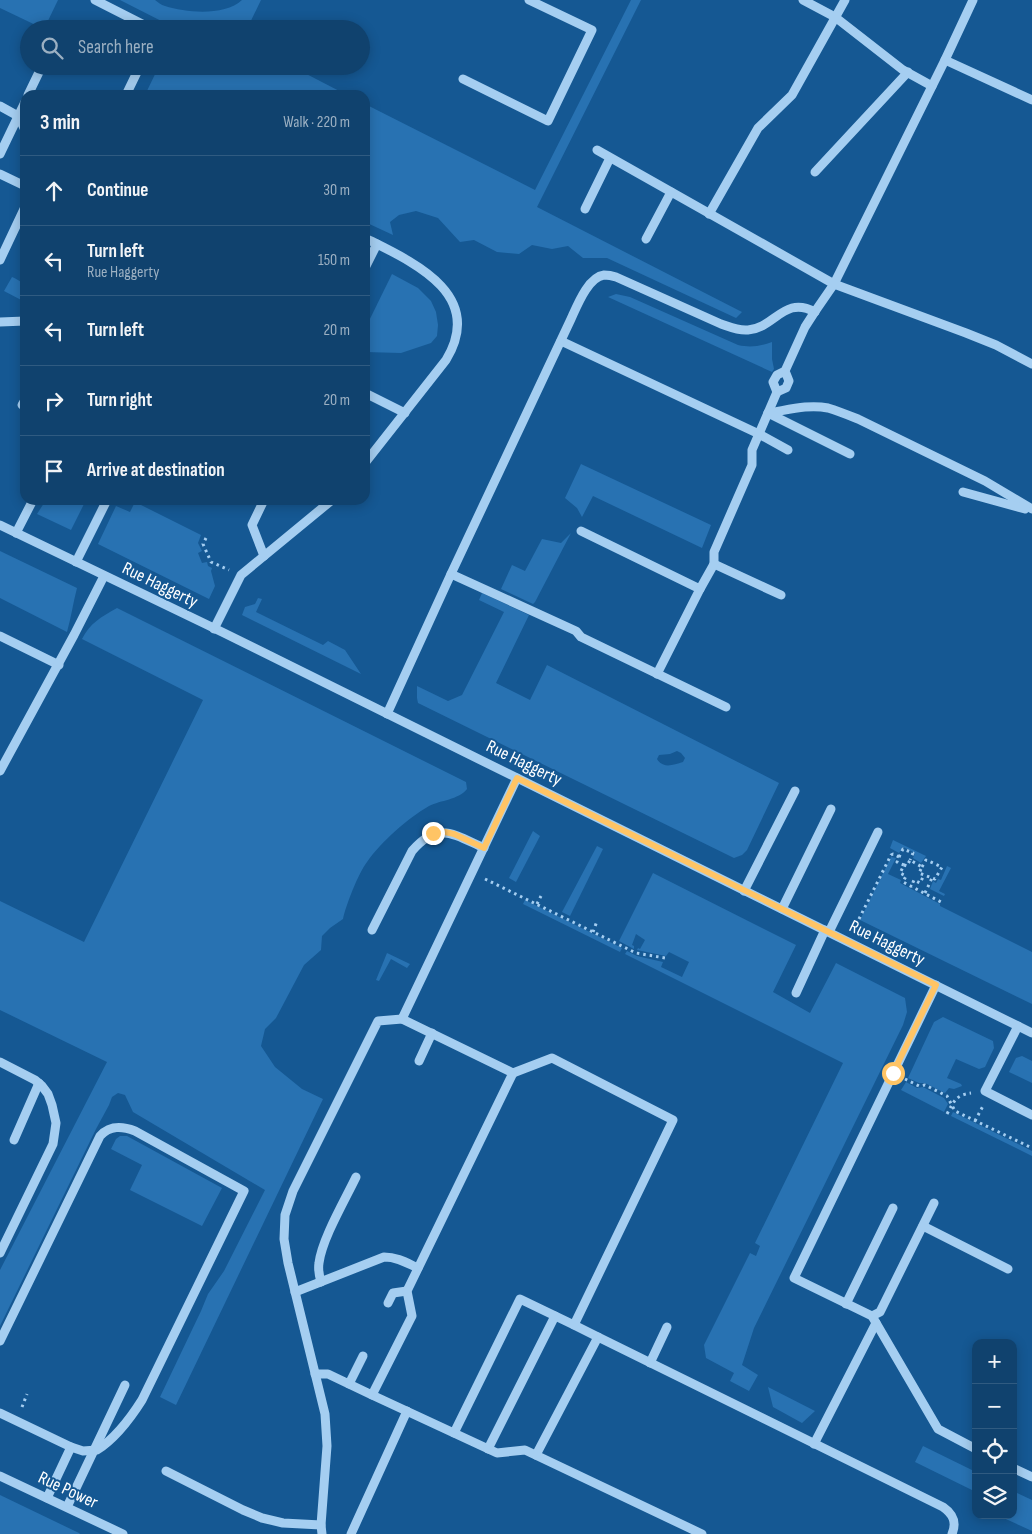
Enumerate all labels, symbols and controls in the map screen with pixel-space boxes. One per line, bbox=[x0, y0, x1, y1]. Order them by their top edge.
search box bbox=[20, 20, 370, 75]
icon: search bbox=[38, 34, 66, 62]
text: Search here bbox=[78, 36, 154, 59]
text: 3 min bbox=[40, 110, 80, 135]
text: Walk · 220 m bbox=[283, 113, 350, 132]
icon: ahead bbox=[40, 177, 68, 205]
text: Continue bbox=[87, 179, 148, 202]
text: 30 m bbox=[323, 181, 350, 200]
text: Turn left bbox=[87, 240, 144, 263]
icon: left bbox=[40, 247, 68, 275]
text: 150 m bbox=[318, 251, 350, 270]
text: Rue Haggerty bbox=[87, 263, 159, 282]
icon: left bbox=[40, 317, 68, 345]
text: Turn left bbox=[87, 319, 144, 342]
text: 20 m bbox=[323, 321, 350, 340]
icon: right bbox=[40, 387, 68, 415]
text: Turn right bbox=[87, 389, 152, 412]
text: 20 m bbox=[323, 391, 350, 410]
icon: arrive bbox=[40, 457, 68, 485]
text: Arrive at destination bbox=[87, 459, 225, 482]
street label: Rue Haggerty bbox=[119, 558, 201, 612]
street label: Rue Haggerty bbox=[483, 736, 565, 790]
route end bbox=[422, 822, 445, 845]
street label: Rue Haggerty bbox=[846, 916, 928, 970]
route start bbox=[882, 1062, 905, 1085]
map controls bbox=[972, 1339, 1017, 1519]
button: + bbox=[972, 1339, 1017, 1384]
button: − bbox=[972, 1384, 1017, 1429]
button: locate bbox=[972, 1429, 1017, 1474]
street label: Rue Power bbox=[35, 1467, 101, 1513]
button: layers bbox=[972, 1474, 1017, 1519]

